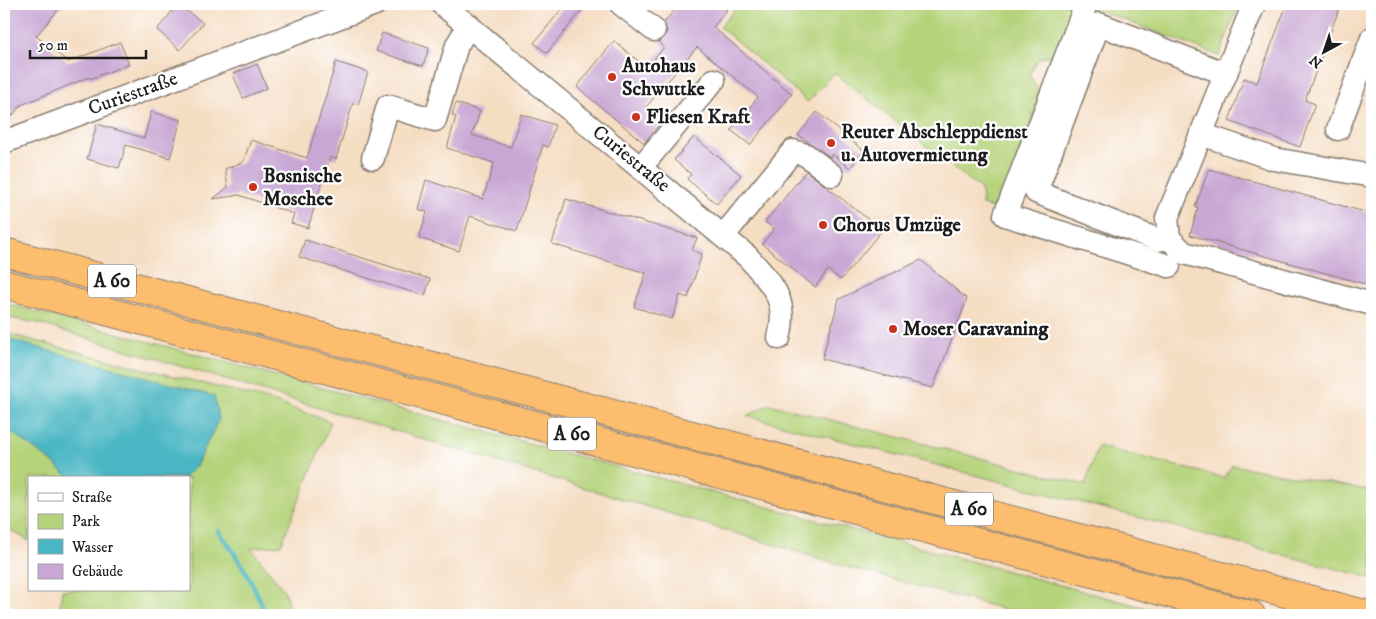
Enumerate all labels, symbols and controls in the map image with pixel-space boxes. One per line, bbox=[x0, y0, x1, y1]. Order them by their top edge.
scale bar bbox=[30, 28, 146, 60]
north arrow bbox=[1298, 28, 1348, 78]
text: 50 m bbox=[38, 36, 68, 55]
text: N bbox=[1306, 50, 1326, 72]
place label: Autohaus Schwuttke bbox=[621, 54, 705, 102]
street label: Curiestraße bbox=[85, 66, 181, 122]
marker: Autohaus Schwuttke bbox=[606, 71, 618, 83]
place label: Fliesen Kraft bbox=[646, 105, 751, 130]
marker: Fliesen Kraft bbox=[630, 111, 642, 123]
street label: Curiestraße bbox=[587, 120, 675, 198]
place label: Reuter Abschleppdienst u. Autovermietung bbox=[841, 120, 1028, 168]
marker: Reuter Abschleppdienst u. Autovermietung bbox=[825, 137, 837, 149]
place label: Bosnische Moschee bbox=[263, 164, 342, 212]
marker: Bosnische Moschee bbox=[247, 181, 259, 193]
place label: Chorus Umzüge bbox=[833, 213, 962, 238]
marker: Chorus Umzüge bbox=[817, 219, 829, 231]
road number: A 60 bbox=[88, 264, 136, 298]
place label: Moser Caravaning bbox=[903, 317, 1049, 342]
marker: Moser Caravaning bbox=[887, 323, 899, 335]
road number: A 60 bbox=[548, 418, 596, 450]
legend bbox=[28, 476, 190, 592]
text: Straße bbox=[72, 488, 112, 507]
road number: A 60 bbox=[945, 492, 993, 526]
text: Park bbox=[72, 512, 101, 531]
text: Wasser bbox=[71, 538, 113, 557]
text: Gebäude bbox=[72, 562, 123, 581]

